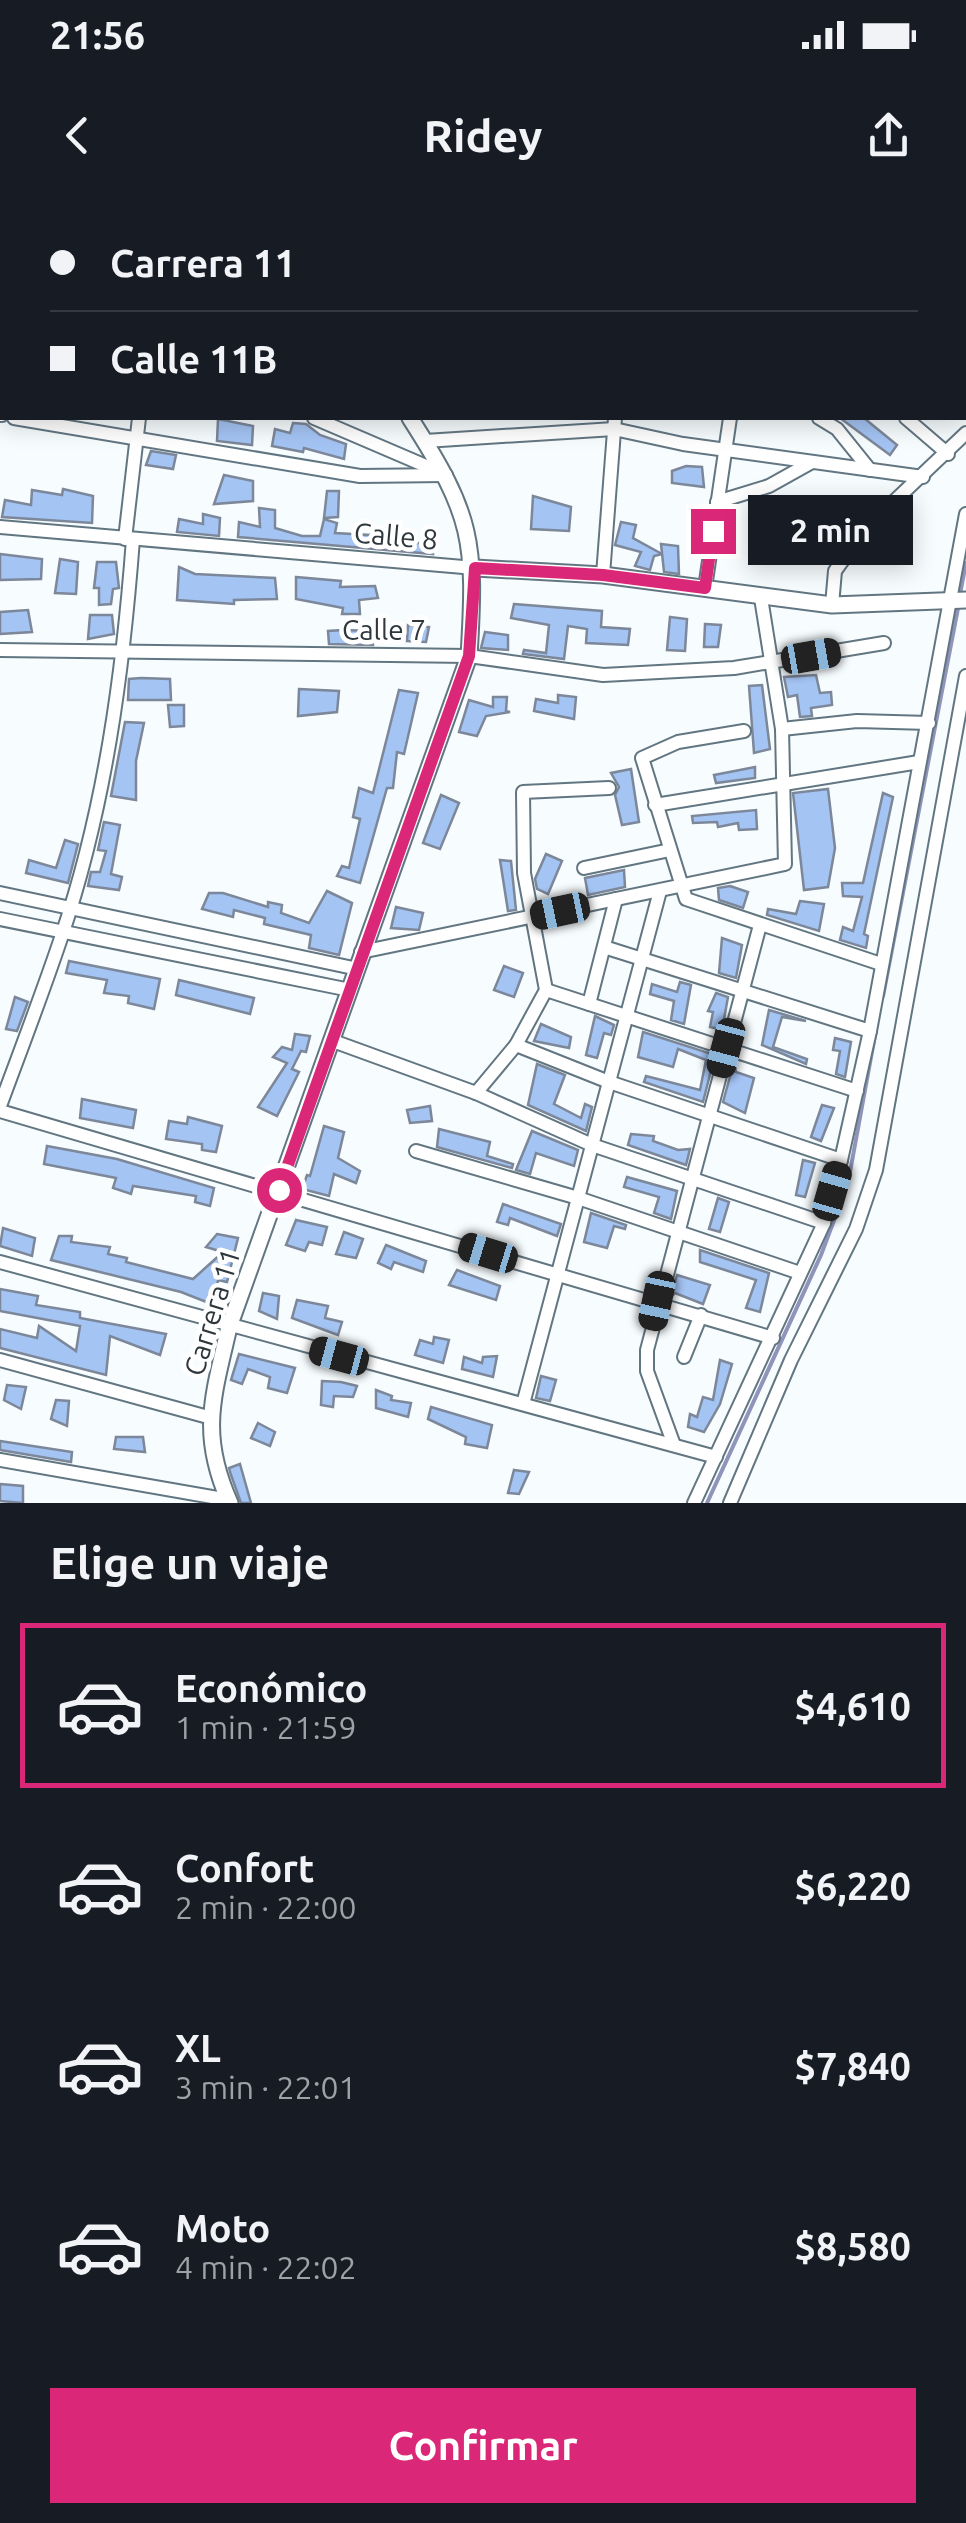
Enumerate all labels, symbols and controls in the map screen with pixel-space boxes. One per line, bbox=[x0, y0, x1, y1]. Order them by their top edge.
text: 21:56 bbox=[50, 14, 145, 56]
icon: back bbox=[50, 108, 105, 163]
icon: share bbox=[861, 108, 916, 163]
text: Ridey bbox=[424, 110, 542, 161]
text: Carrera 11 bbox=[110, 242, 296, 284]
text: Calle 11B bbox=[110, 338, 277, 380]
callout: 2 min bbox=[748, 496, 913, 566]
route end bbox=[691, 509, 736, 554]
text: 2 min bbox=[790, 512, 871, 548]
street label: Calle 8 bbox=[353, 516, 439, 555]
street label: Calle 7 bbox=[342, 614, 426, 645]
car bbox=[779, 636, 843, 676]
car bbox=[528, 890, 592, 932]
car bbox=[704, 1015, 748, 1081]
car bbox=[809, 1158, 855, 1224]
route start bbox=[257, 1168, 302, 1213]
car bbox=[455, 1230, 521, 1276]
street label: Carrera 11 bbox=[178, 1245, 246, 1379]
car bbox=[636, 1269, 678, 1333]
car bbox=[306, 1334, 372, 1378]
text: Elige un viaje bbox=[50, 1537, 330, 1588]
icon: car bbox=[55, 1661, 145, 1751]
text: Económico bbox=[175, 1667, 367, 1709]
text: $4,610 bbox=[794, 1685, 911, 1727]
text: 1 min · 21:59 bbox=[175, 1709, 357, 1745]
icon: car bbox=[55, 1841, 145, 1931]
text: Confort bbox=[175, 1847, 314, 1889]
text: $6,220 bbox=[794, 1865, 911, 1907]
text: 2 min · 22:00 bbox=[175, 1889, 357, 1925]
icon: car bbox=[55, 2021, 145, 2111]
text: XL bbox=[175, 2027, 221, 2069]
text: $7,840 bbox=[794, 2045, 911, 2087]
text: 3 min · 22:01 bbox=[175, 2069, 357, 2105]
icon: car bbox=[55, 2201, 145, 2291]
text: Moto bbox=[175, 2207, 270, 2249]
text: $8,580 bbox=[794, 2225, 911, 2267]
text: 4 min · 22:02 bbox=[175, 2249, 357, 2285]
button: Confirmar bbox=[50, 2388, 916, 2503]

